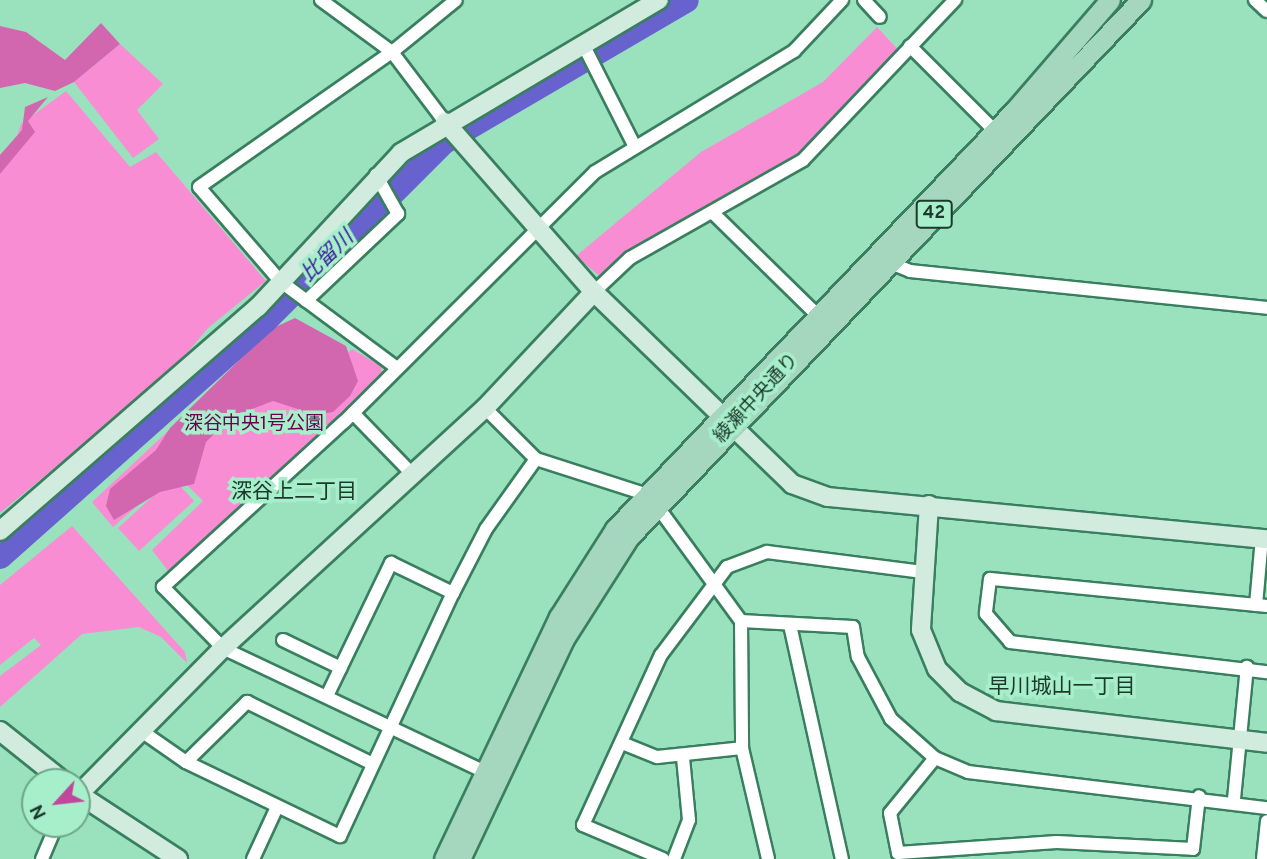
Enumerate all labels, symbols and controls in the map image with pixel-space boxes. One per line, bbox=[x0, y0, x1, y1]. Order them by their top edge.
road number: 42 bbox=[915, 200, 953, 229]
water label: 比留川 bbox=[297, 226, 359, 288]
street label: 綾瀬中央通り bbox=[710, 350, 804, 448]
park label: 深谷中央1号公園 bbox=[184, 414, 324, 436]
district label: 深谷上二丁目 bbox=[231, 480, 357, 506]
district label: 早川城山一丁目 bbox=[989, 675, 1135, 701]
north arrow bbox=[21, 768, 91, 838]
text: N bbox=[25, 800, 53, 823]

